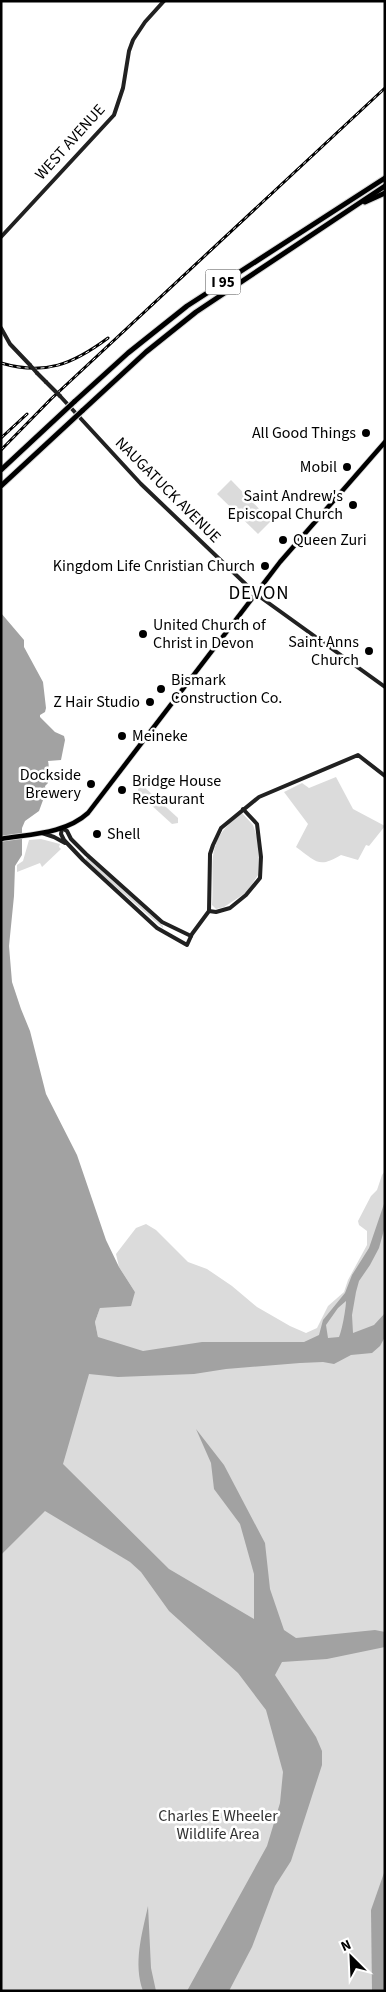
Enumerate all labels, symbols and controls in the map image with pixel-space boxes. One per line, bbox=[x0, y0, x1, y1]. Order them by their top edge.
street label: WEST AVENUE bbox=[30, 99, 110, 185]
road number: I 95 bbox=[206, 270, 240, 294]
place label: All Good Things bbox=[252, 422, 356, 444]
marker: All Good Things bbox=[360, 427, 372, 439]
street label: NAUGATUCK AVENUE bbox=[110, 432, 226, 548]
place label: Mobil bbox=[300, 456, 337, 478]
marker: Mobil bbox=[341, 461, 353, 473]
place label: Saint Andrew's Episcopal Church bbox=[227, 485, 343, 525]
marker: Saint Andrew's Episcopal Church bbox=[347, 499, 359, 511]
place label: Queen Zuri bbox=[293, 529, 367, 551]
marker: Queen Zuri bbox=[277, 534, 289, 546]
place label: Kingdom Life Cnristian Church bbox=[53, 555, 255, 577]
marker: Kingdom Life Cnristian Church bbox=[259, 560, 271, 572]
district label: DEVON bbox=[228, 580, 290, 607]
place label: United Church of Christ in Devon bbox=[153, 614, 267, 654]
marker: United Church of Christ in Devon bbox=[137, 628, 149, 640]
place label: Saint Anns Church bbox=[288, 631, 359, 671]
marker: Saint Anns Church bbox=[363, 645, 375, 657]
place label: Bismark Construction Co. bbox=[171, 669, 282, 709]
marker: Bismark Construction Co. bbox=[155, 683, 167, 695]
place label: Z Hair Studio bbox=[53, 691, 140, 713]
marker: Z Hair Studio bbox=[144, 696, 156, 708]
place label: Meineke bbox=[132, 725, 188, 747]
marker: Meineke bbox=[116, 730, 128, 742]
place label: Dockside Brewery bbox=[20, 764, 82, 804]
place label: Bridge House Restaurant bbox=[132, 770, 221, 810]
marker: Dockside Brewery bbox=[85, 778, 97, 790]
marker: Bridge House Restaurant bbox=[116, 784, 128, 796]
place label: Shell bbox=[107, 823, 140, 845]
marker: Shell bbox=[91, 828, 103, 840]
park label: Charles E Wheeler Wildlife Area bbox=[158, 1805, 278, 1845]
north arrow bbox=[326, 1932, 376, 1982]
text: N bbox=[338, 1935, 354, 1957]

